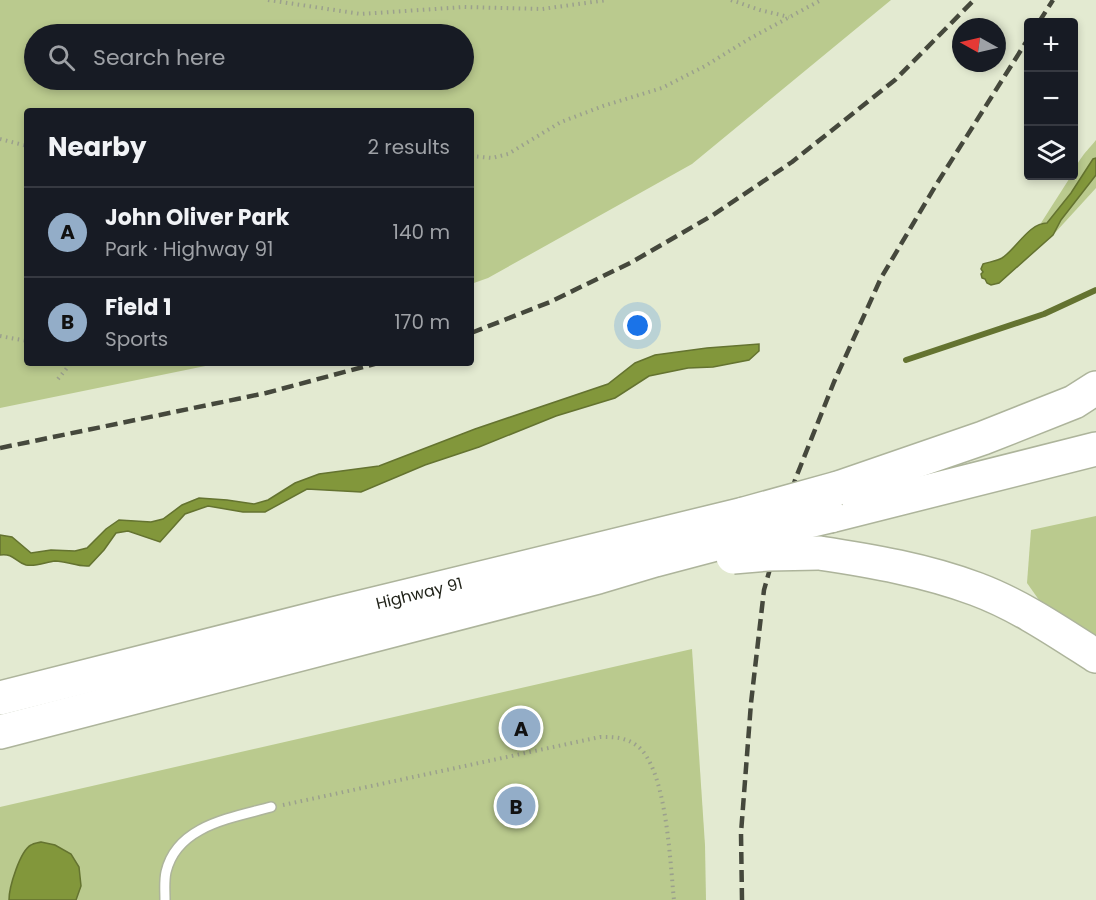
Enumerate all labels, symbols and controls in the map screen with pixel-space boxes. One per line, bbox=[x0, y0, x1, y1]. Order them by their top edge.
north arrow bbox=[952, 18, 1006, 72]
map controls bbox=[1024, 18, 1078, 180]
button: + bbox=[1024, 18, 1078, 72]
search box bbox=[24, 24, 474, 90]
icon: search bbox=[45, 41, 78, 74]
text: Search here bbox=[93, 42, 226, 73]
button: − bbox=[1024, 72, 1078, 126]
button: layers bbox=[1024, 126, 1078, 180]
text: Nearby bbox=[48, 129, 146, 165]
text: 2 results bbox=[367, 133, 450, 161]
text: John Oliver Park bbox=[105, 202, 289, 233]
text: A bbox=[60, 218, 75, 246]
text: 140 m bbox=[393, 218, 450, 246]
text: Park · Highway 91 bbox=[105, 235, 273, 263]
text: Field 1 bbox=[105, 292, 171, 323]
text: B bbox=[61, 308, 74, 336]
text: 170 m bbox=[394, 308, 450, 336]
your location bbox=[623, 311, 652, 340]
text: Sports bbox=[105, 325, 168, 353]
street label: Highway 91 bbox=[373, 572, 465, 615]
pin: A bbox=[502, 706, 540, 750]
pin: B bbox=[496, 784, 536, 828]

